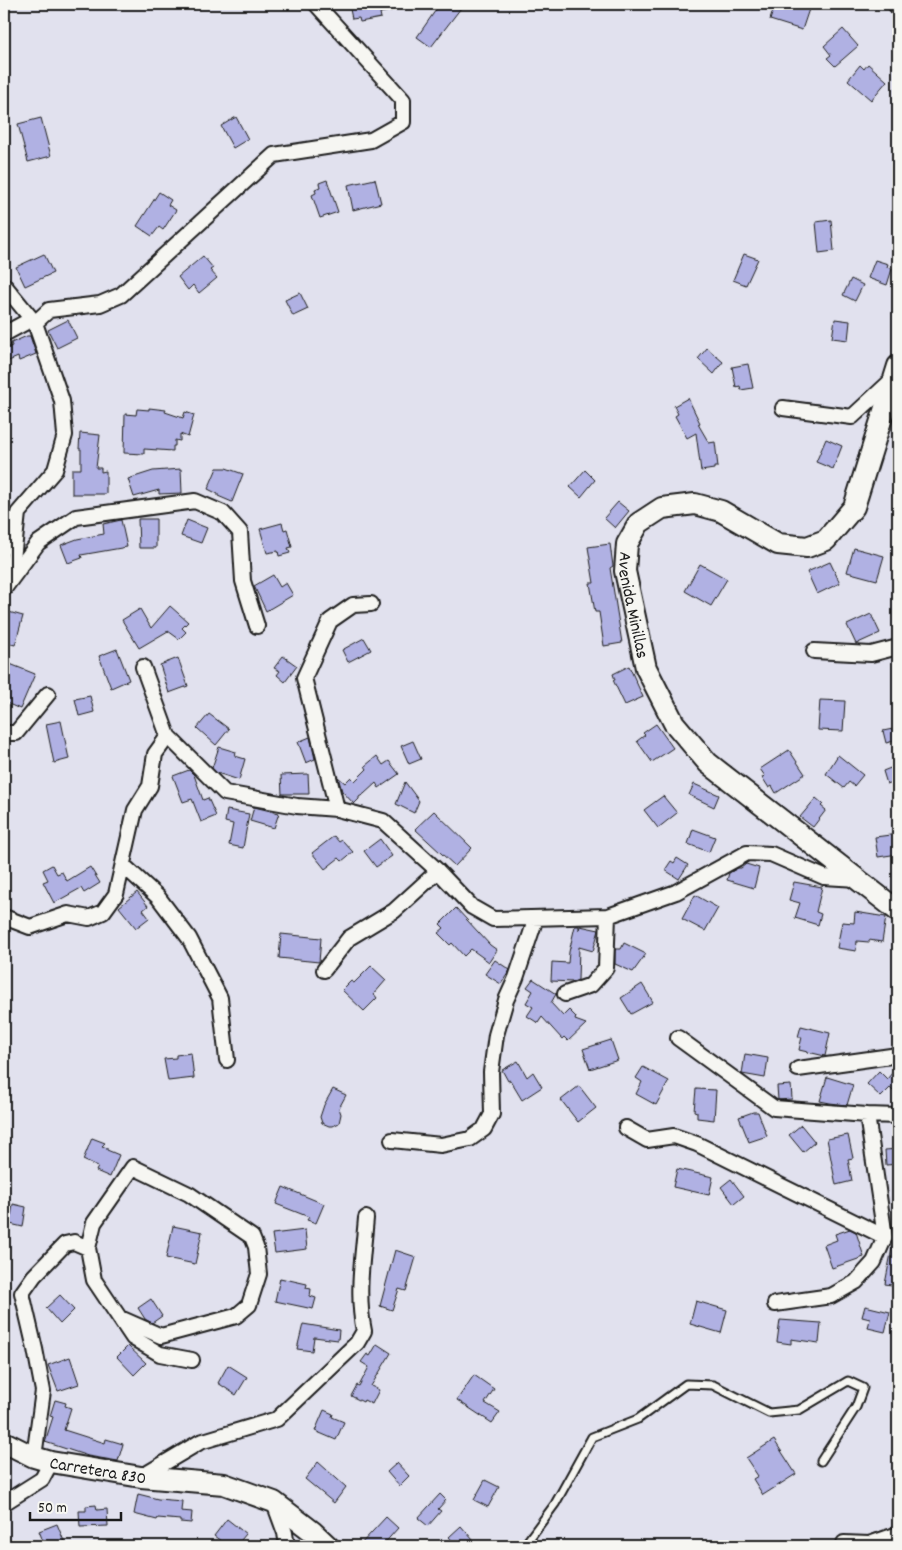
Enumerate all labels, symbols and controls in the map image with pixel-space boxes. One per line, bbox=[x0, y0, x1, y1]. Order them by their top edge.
street label: Avenida Minillas bbox=[610, 551, 654, 661]
street label: Carretera 830 bbox=[48, 1452, 147, 1492]
scale bar bbox=[30, 1490, 121, 1522]
text: 50 m bbox=[38, 1498, 67, 1520]

